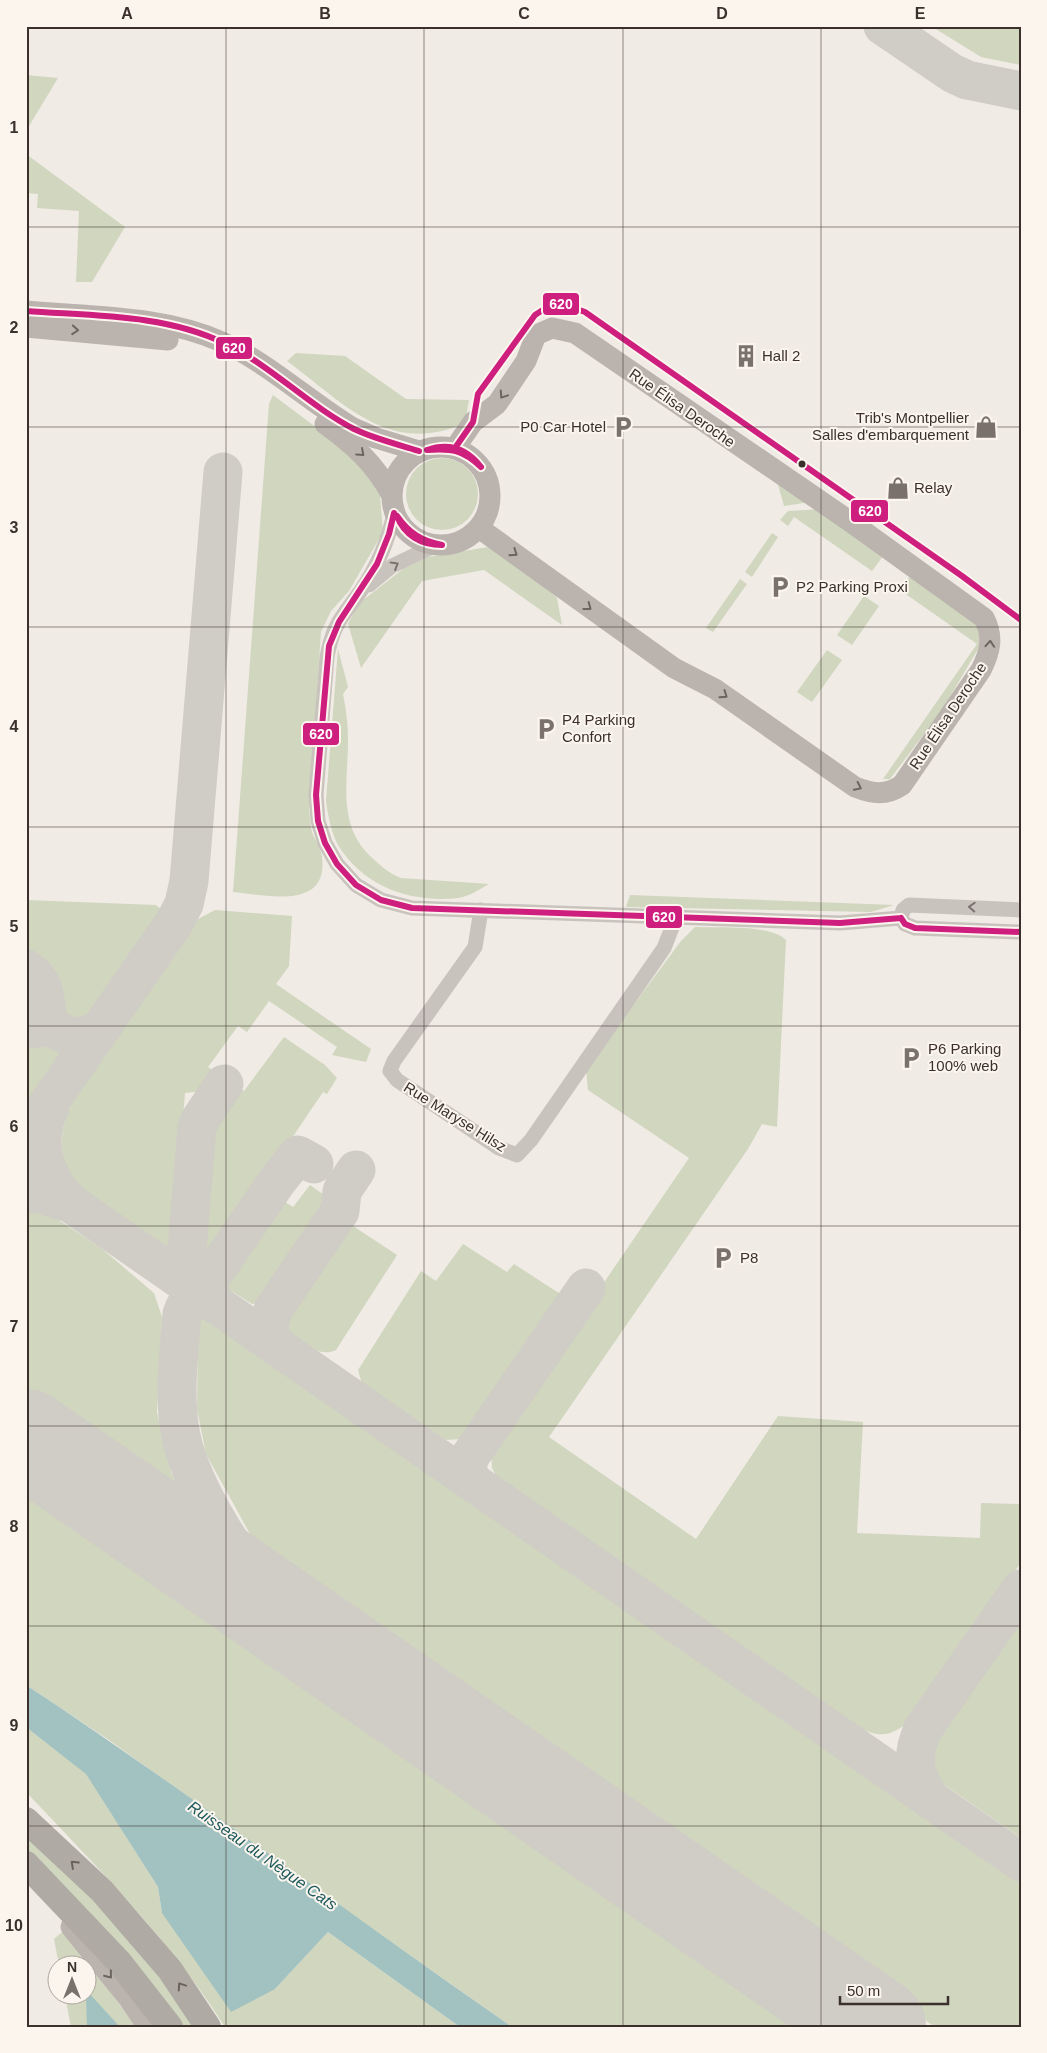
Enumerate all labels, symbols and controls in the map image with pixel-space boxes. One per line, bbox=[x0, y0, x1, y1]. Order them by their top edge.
text: A bbox=[121, 5, 133, 22]
text: B bbox=[319, 5, 331, 22]
text: C bbox=[518, 5, 530, 22]
text: D bbox=[716, 5, 728, 22]
text: E bbox=[915, 5, 926, 22]
text: 1 bbox=[10, 119, 19, 136]
line badge: 620 bbox=[542, 292, 580, 316]
text: 620 bbox=[549, 296, 573, 312]
text: 2 bbox=[10, 319, 19, 336]
one-way arrow bbox=[71, 325, 79, 336]
line badge: 620 bbox=[215, 336, 253, 360]
text: 620 bbox=[222, 340, 246, 356]
building icon: Hall 2 bbox=[733, 343, 759, 369]
place label: Hall 2 bbox=[762, 347, 800, 364]
street label: Rue Élisa Deroche bbox=[626, 365, 738, 450]
one-way arrow bbox=[500, 389, 509, 399]
place label: Trib's Montpellier Salles d'embarquement bbox=[812, 409, 970, 443]
parking icon: P0 Car Hotel bbox=[610, 414, 636, 440]
shop icon: Trib's Montpellier Salles d'embarquement bbox=[973, 414, 999, 440]
place label: P0 Car Hotel bbox=[520, 418, 606, 435]
one-way arrow bbox=[356, 447, 365, 456]
unlabelled marker bbox=[797, 459, 807, 469]
shop icon: Relay bbox=[885, 475, 911, 501]
place label: Relay bbox=[914, 479, 953, 496]
line badge: 620 bbox=[850, 499, 889, 523]
text: 620 bbox=[858, 503, 882, 519]
text: 3 bbox=[10, 519, 19, 536]
one-way arrow bbox=[508, 547, 518, 556]
one-way arrow bbox=[390, 561, 399, 571]
parking icon: P2 Parking Proxi bbox=[767, 574, 793, 600]
place label: P2 Parking Proxi bbox=[796, 578, 908, 595]
one-way arrow bbox=[582, 602, 591, 610]
one-way arrow bbox=[984, 639, 995, 647]
street label: Rue Élisa Deroche bbox=[906, 659, 990, 772]
one-way arrow bbox=[718, 689, 728, 698]
place label: P4 Parking Confort bbox=[562, 711, 635, 745]
parking icon: P4 Parking Confort bbox=[533, 716, 559, 742]
text: 4 bbox=[10, 718, 19, 735]
line badge: 620 bbox=[302, 722, 340, 746]
text: 620 bbox=[309, 726, 333, 742]
one-way arrow bbox=[853, 781, 862, 791]
one-way arrow bbox=[968, 902, 976, 913]
line badge: 620 bbox=[645, 905, 683, 929]
text: 620 bbox=[652, 909, 676, 925]
text: 5 bbox=[10, 918, 19, 935]
place label: P6 Parking 100% web bbox=[928, 1040, 1001, 1074]
parking icon: P6 Parking 100% web bbox=[898, 1045, 924, 1071]
street label: Rue Maryse Hilsz bbox=[401, 1078, 510, 1155]
text: 6 bbox=[10, 1118, 19, 1135]
parking icon: P8 bbox=[710, 1245, 736, 1271]
place label: P8 bbox=[740, 1249, 758, 1266]
text: 7 bbox=[10, 1318, 19, 1335]
text: 8 bbox=[10, 1518, 19, 1535]
text: 9 bbox=[10, 1717, 19, 1734]
water label: Ruisseau du Nègue Cats bbox=[185, 1797, 340, 1913]
one-way arrow bbox=[71, 1861, 80, 1870]
text: 10 bbox=[5, 1917, 23, 1934]
north arrow bbox=[48, 1956, 98, 2006]
text: N bbox=[67, 1959, 77, 1975]
one-way arrow bbox=[104, 1969, 112, 1978]
scale bar bbox=[840, 1973, 947, 2005]
one-way arrow bbox=[178, 1982, 187, 1992]
text: 50 m bbox=[847, 1982, 880, 1999]

